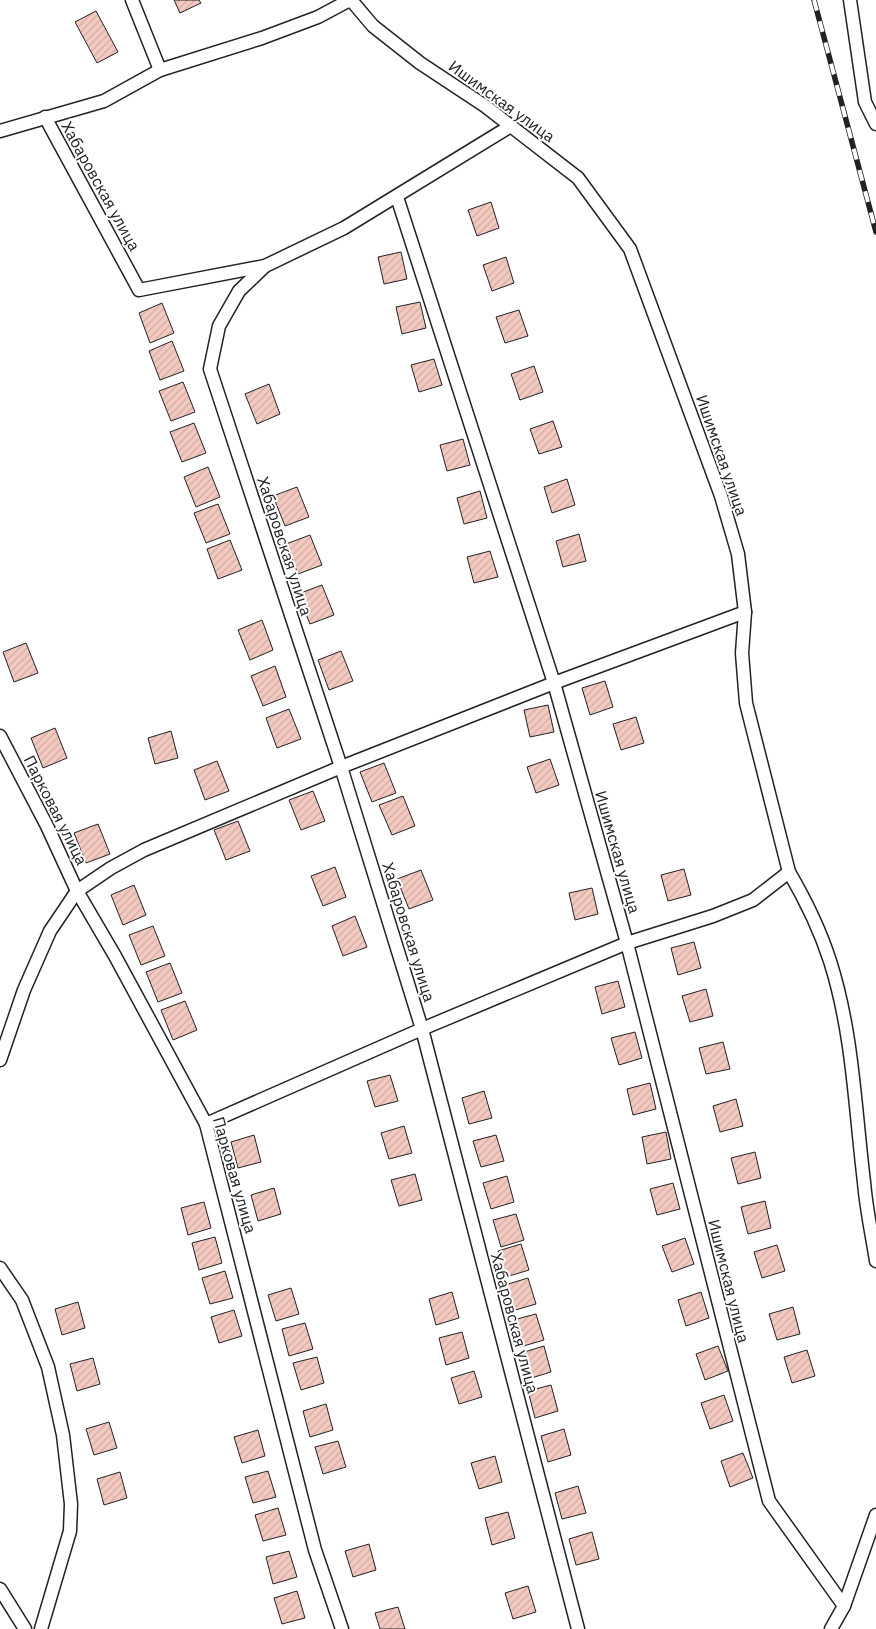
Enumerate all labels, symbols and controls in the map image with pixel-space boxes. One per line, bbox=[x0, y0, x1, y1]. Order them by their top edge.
street label: Ишимская улица bbox=[445, 56, 559, 147]
street label: Хабаровская улица bbox=[57, 118, 145, 255]
street label: Ишимская улица bbox=[692, 392, 752, 518]
street label: Хабаровская улица bbox=[253, 474, 317, 618]
street label: Парковая улица bbox=[20, 752, 92, 869]
street label: Ишимская улица bbox=[591, 788, 645, 916]
street label: Хабаровская улица bbox=[378, 860, 440, 1005]
street label: Парковая улица bbox=[209, 1114, 261, 1236]
street label: Ишимская улица bbox=[704, 1217, 754, 1345]
street label: Хабаровская улица bbox=[487, 1250, 544, 1396]

